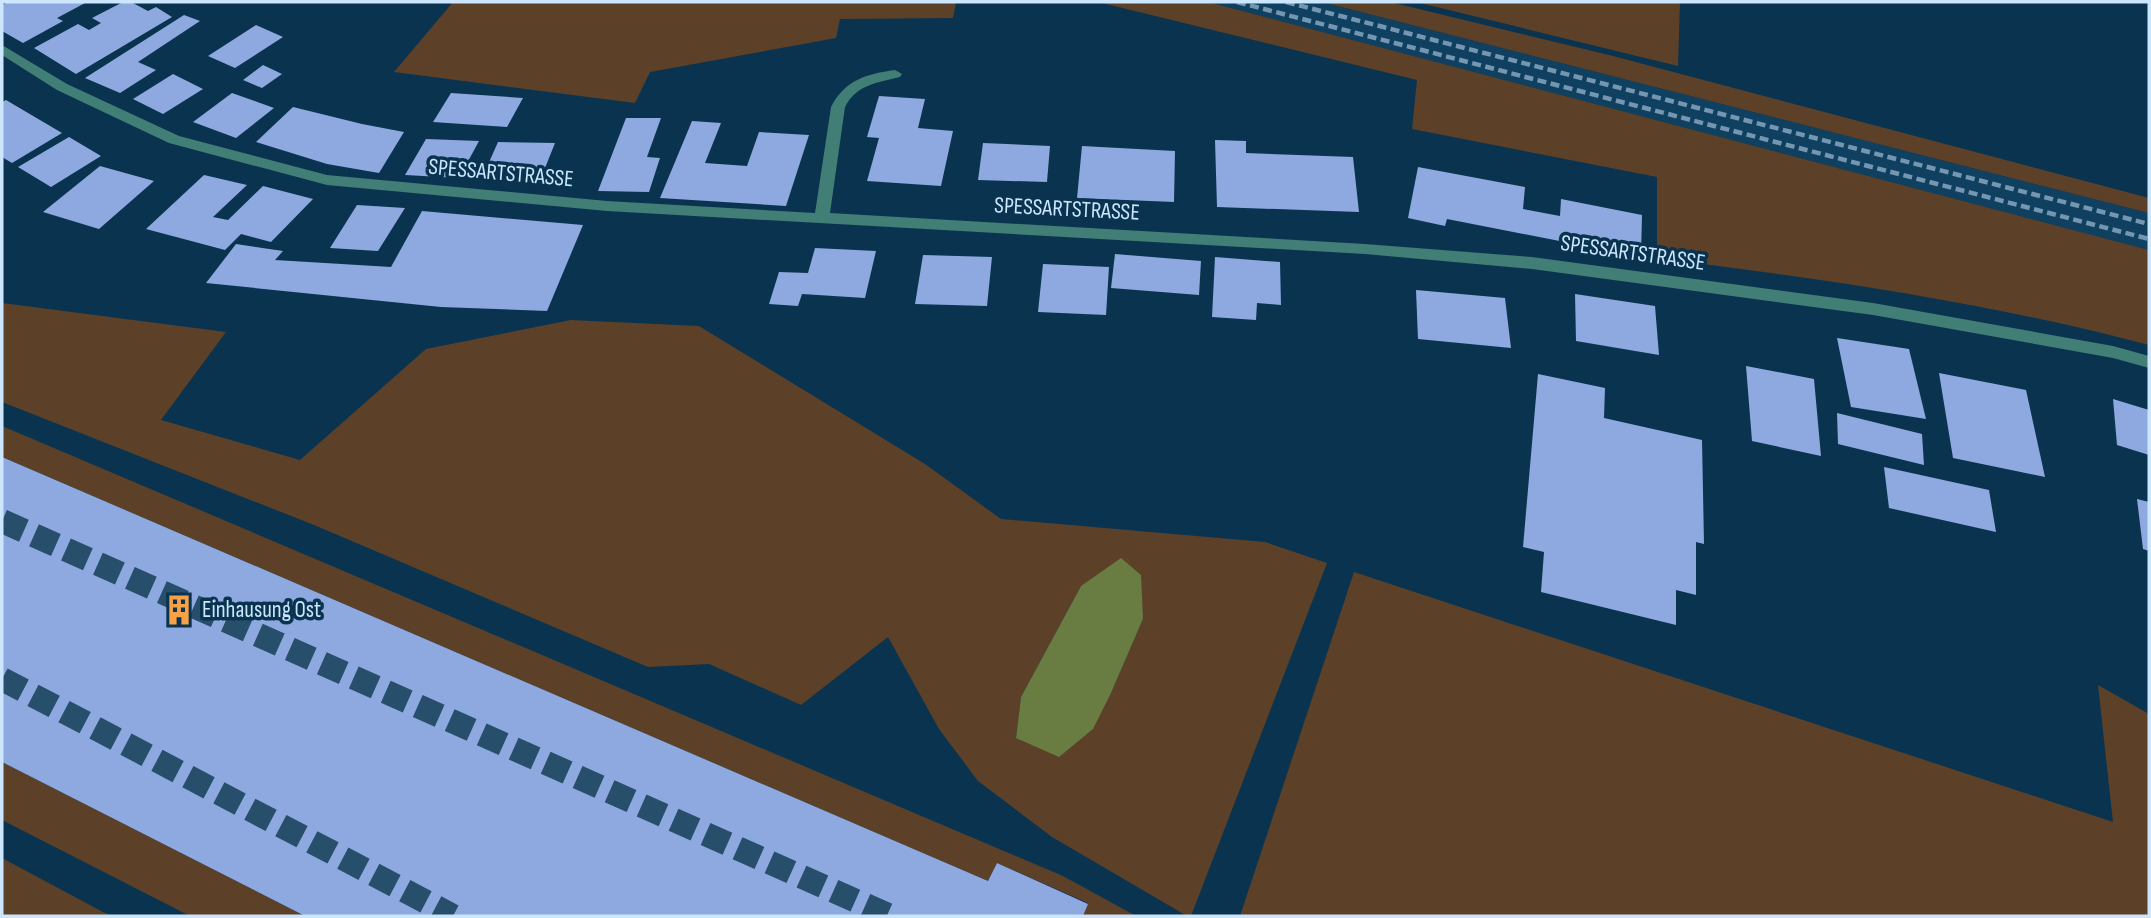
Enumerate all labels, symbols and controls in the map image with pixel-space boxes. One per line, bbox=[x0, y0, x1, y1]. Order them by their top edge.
street label: SPESSARTSTRASSE bbox=[427, 153, 575, 193]
street label: SPESSARTSTRASSE bbox=[993, 191, 1141, 227]
street label: SPESSARTSTRASSE bbox=[1559, 229, 1707, 277]
building icon: Einhausung Ost bbox=[162, 593, 196, 627]
place label: Einhausung Ost bbox=[202, 596, 321, 624]

